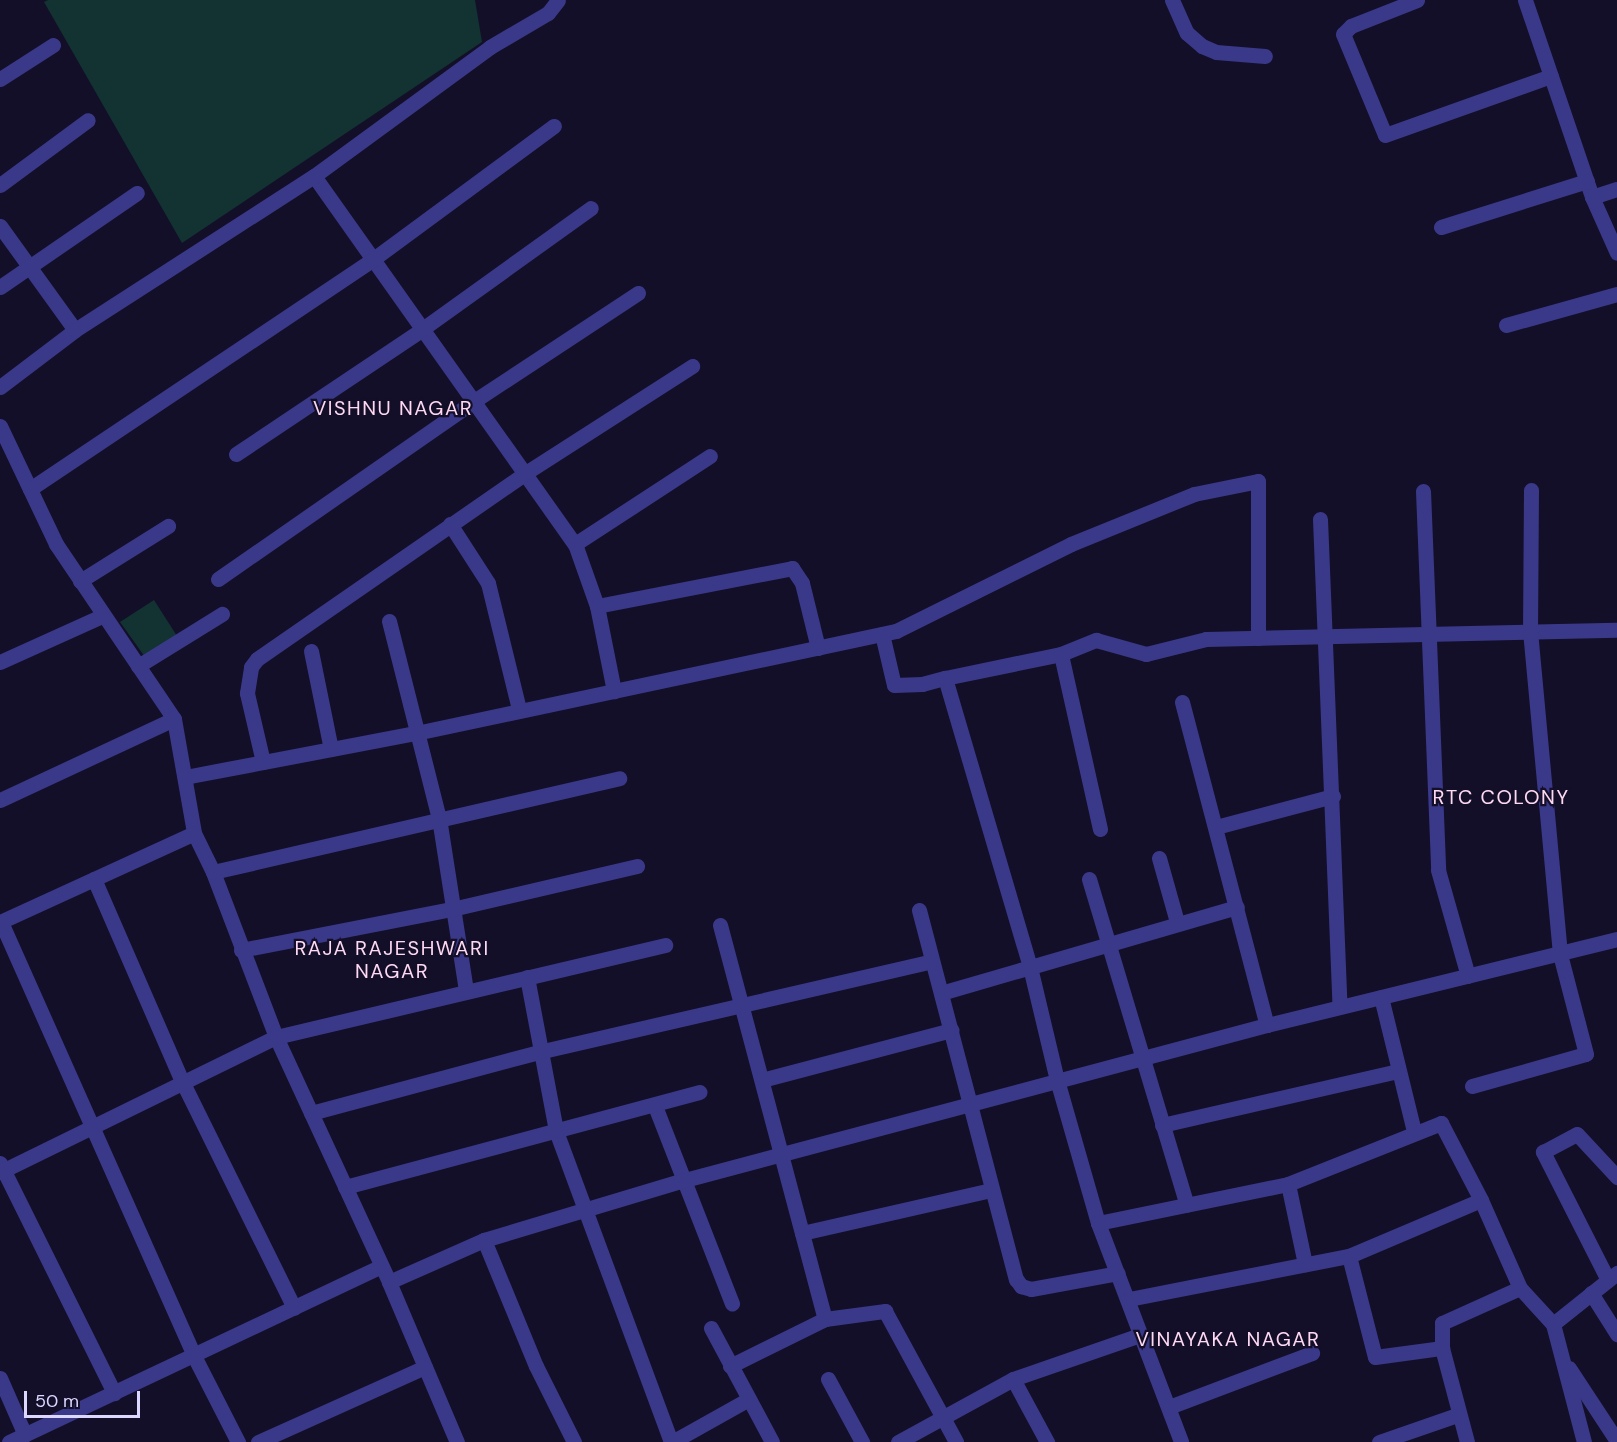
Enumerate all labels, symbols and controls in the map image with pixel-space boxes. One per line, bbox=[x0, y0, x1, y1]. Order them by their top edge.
district label: VISHNU NAGAR bbox=[313, 396, 473, 420]
district label: RTC COLONY bbox=[1433, 785, 1569, 809]
district label: RAJA RAJESHWARI NAGAR bbox=[294, 937, 490, 984]
district label: VINAYAKA NAGAR bbox=[1135, 1327, 1321, 1351]
scale bar bbox=[27, 1379, 142, 1417]
text: 50 m bbox=[35, 1389, 79, 1413]

